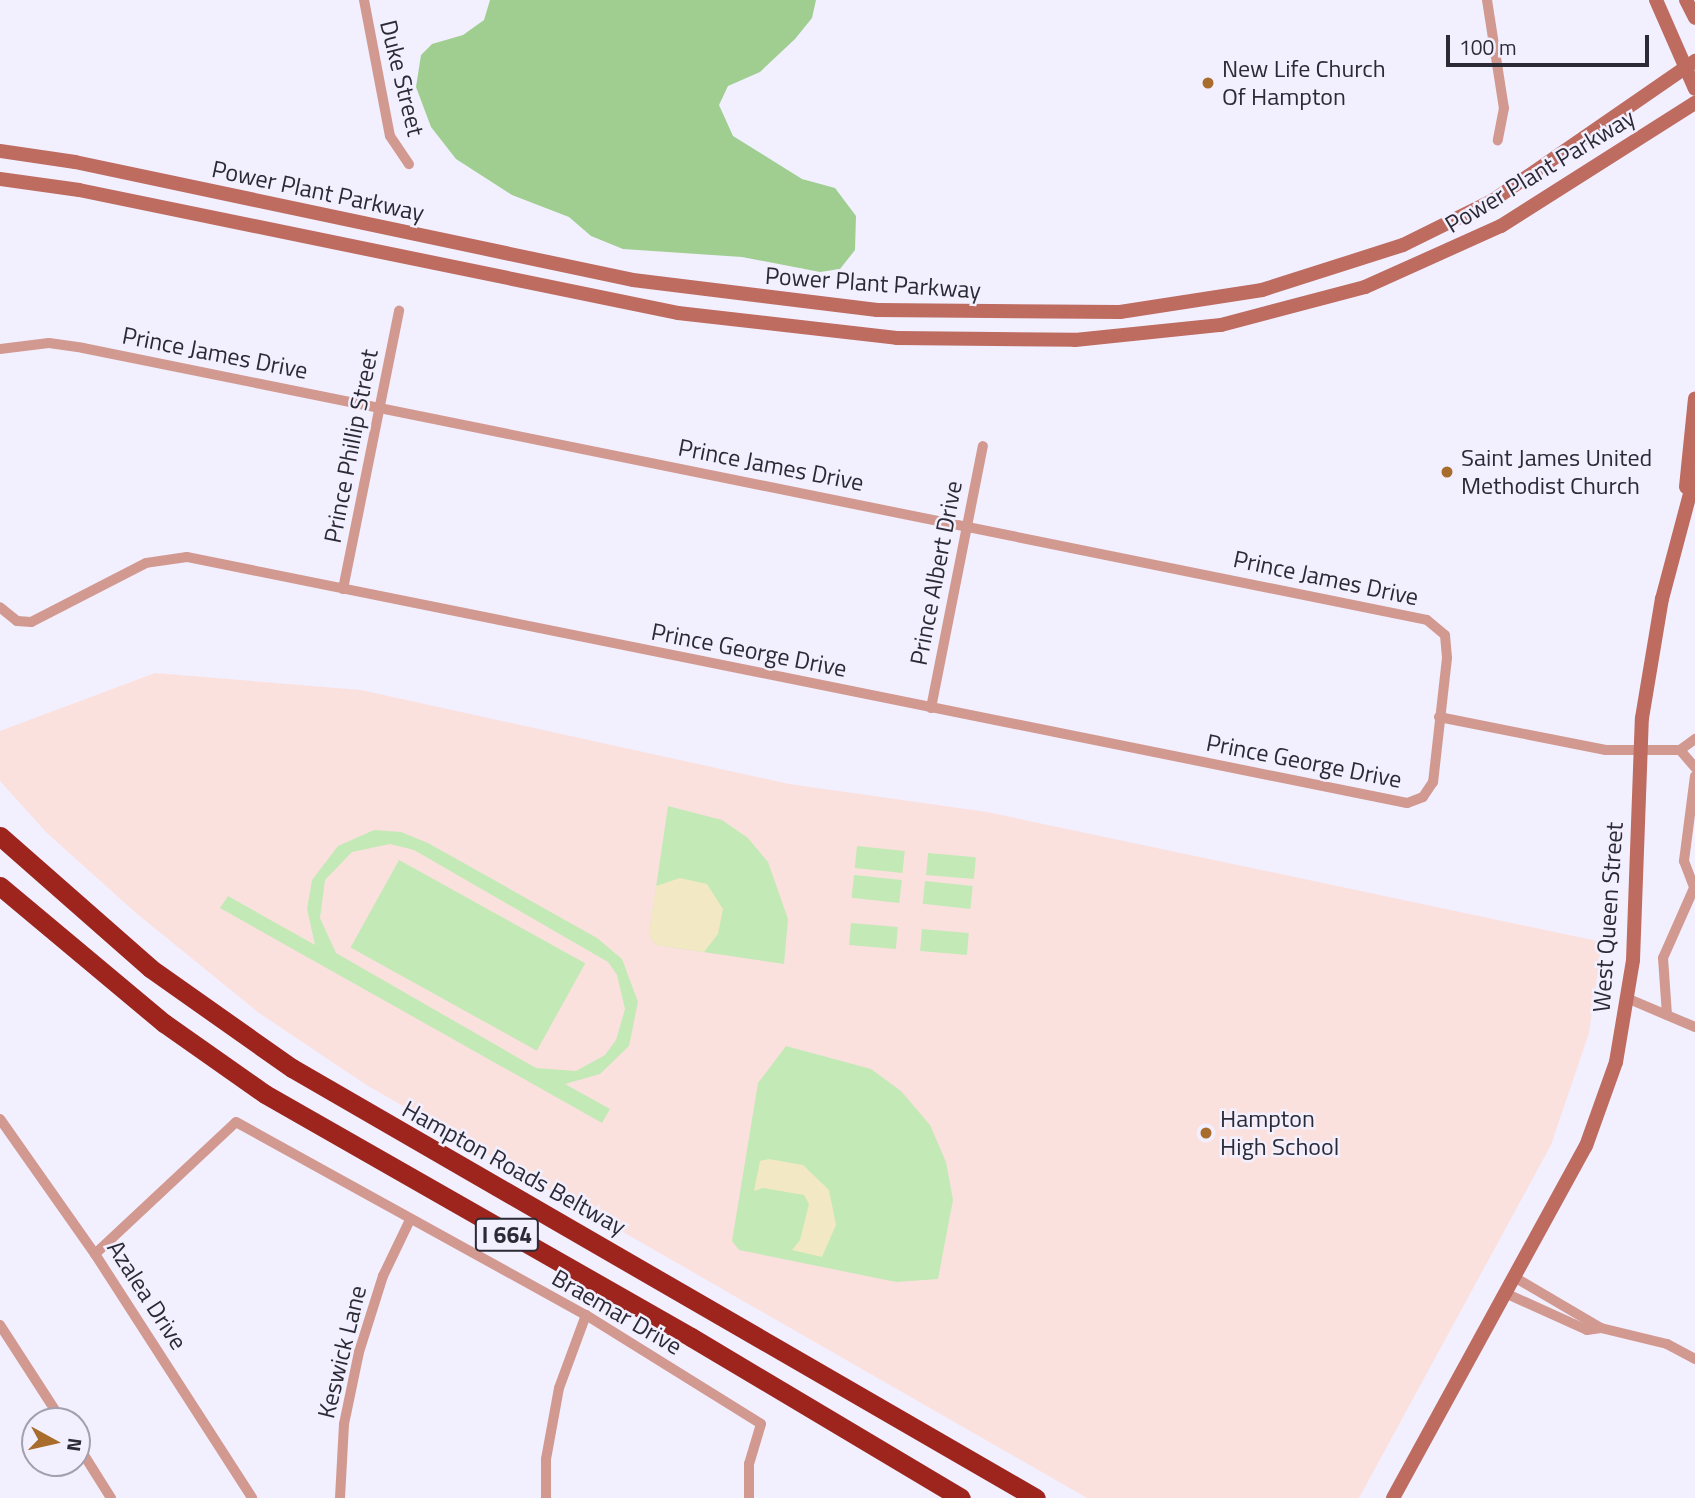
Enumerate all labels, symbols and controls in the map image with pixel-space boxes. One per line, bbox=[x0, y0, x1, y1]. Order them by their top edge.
street label: Duke Street bbox=[374, 17, 430, 139]
scale bar bbox=[1450, 21, 1653, 65]
text: 100 m bbox=[1459, 31, 1516, 63]
place label: New Life Church Of Hampton bbox=[1222, 55, 1386, 111]
marker: New Life Church Of Hampton bbox=[1200, 75, 1216, 91]
street label: Power Plant Parkway bbox=[1440, 103, 1640, 239]
street label: Power Plant Parkway bbox=[209, 154, 427, 228]
street label: Power Plant Parkway bbox=[764, 261, 982, 305]
street label: Prince James Drive bbox=[120, 321, 310, 385]
street label: Prince Phillip Street bbox=[318, 347, 384, 545]
street label: Prince James Drive bbox=[676, 433, 866, 497]
place label: Saint James United Methodist Church bbox=[1461, 444, 1652, 500]
marker: Saint James United Methodist Church bbox=[1439, 464, 1455, 480]
street label: Prince Albert Drive bbox=[904, 478, 968, 668]
street label: Prince James Drive bbox=[1231, 544, 1421, 612]
street label: Prince George Drive bbox=[649, 617, 849, 683]
street label: Prince George Drive bbox=[1204, 728, 1404, 794]
street label: West Queen Street bbox=[1587, 821, 1629, 1013]
street label: Hampton Roads Beltway bbox=[397, 1095, 631, 1241]
place label: Hampton High School bbox=[1220, 1105, 1339, 1161]
marker: Hampton High School bbox=[1198, 1125, 1214, 1141]
road number: I 664 bbox=[474, 1216, 540, 1254]
street label: Azalea Drive bbox=[101, 1235, 193, 1355]
street label: Braemar Drive bbox=[547, 1263, 687, 1361]
street label: Keswick Lane bbox=[312, 1283, 372, 1421]
north arrow bbox=[21, 1407, 91, 1477]
text: N bbox=[60, 1436, 91, 1453]

